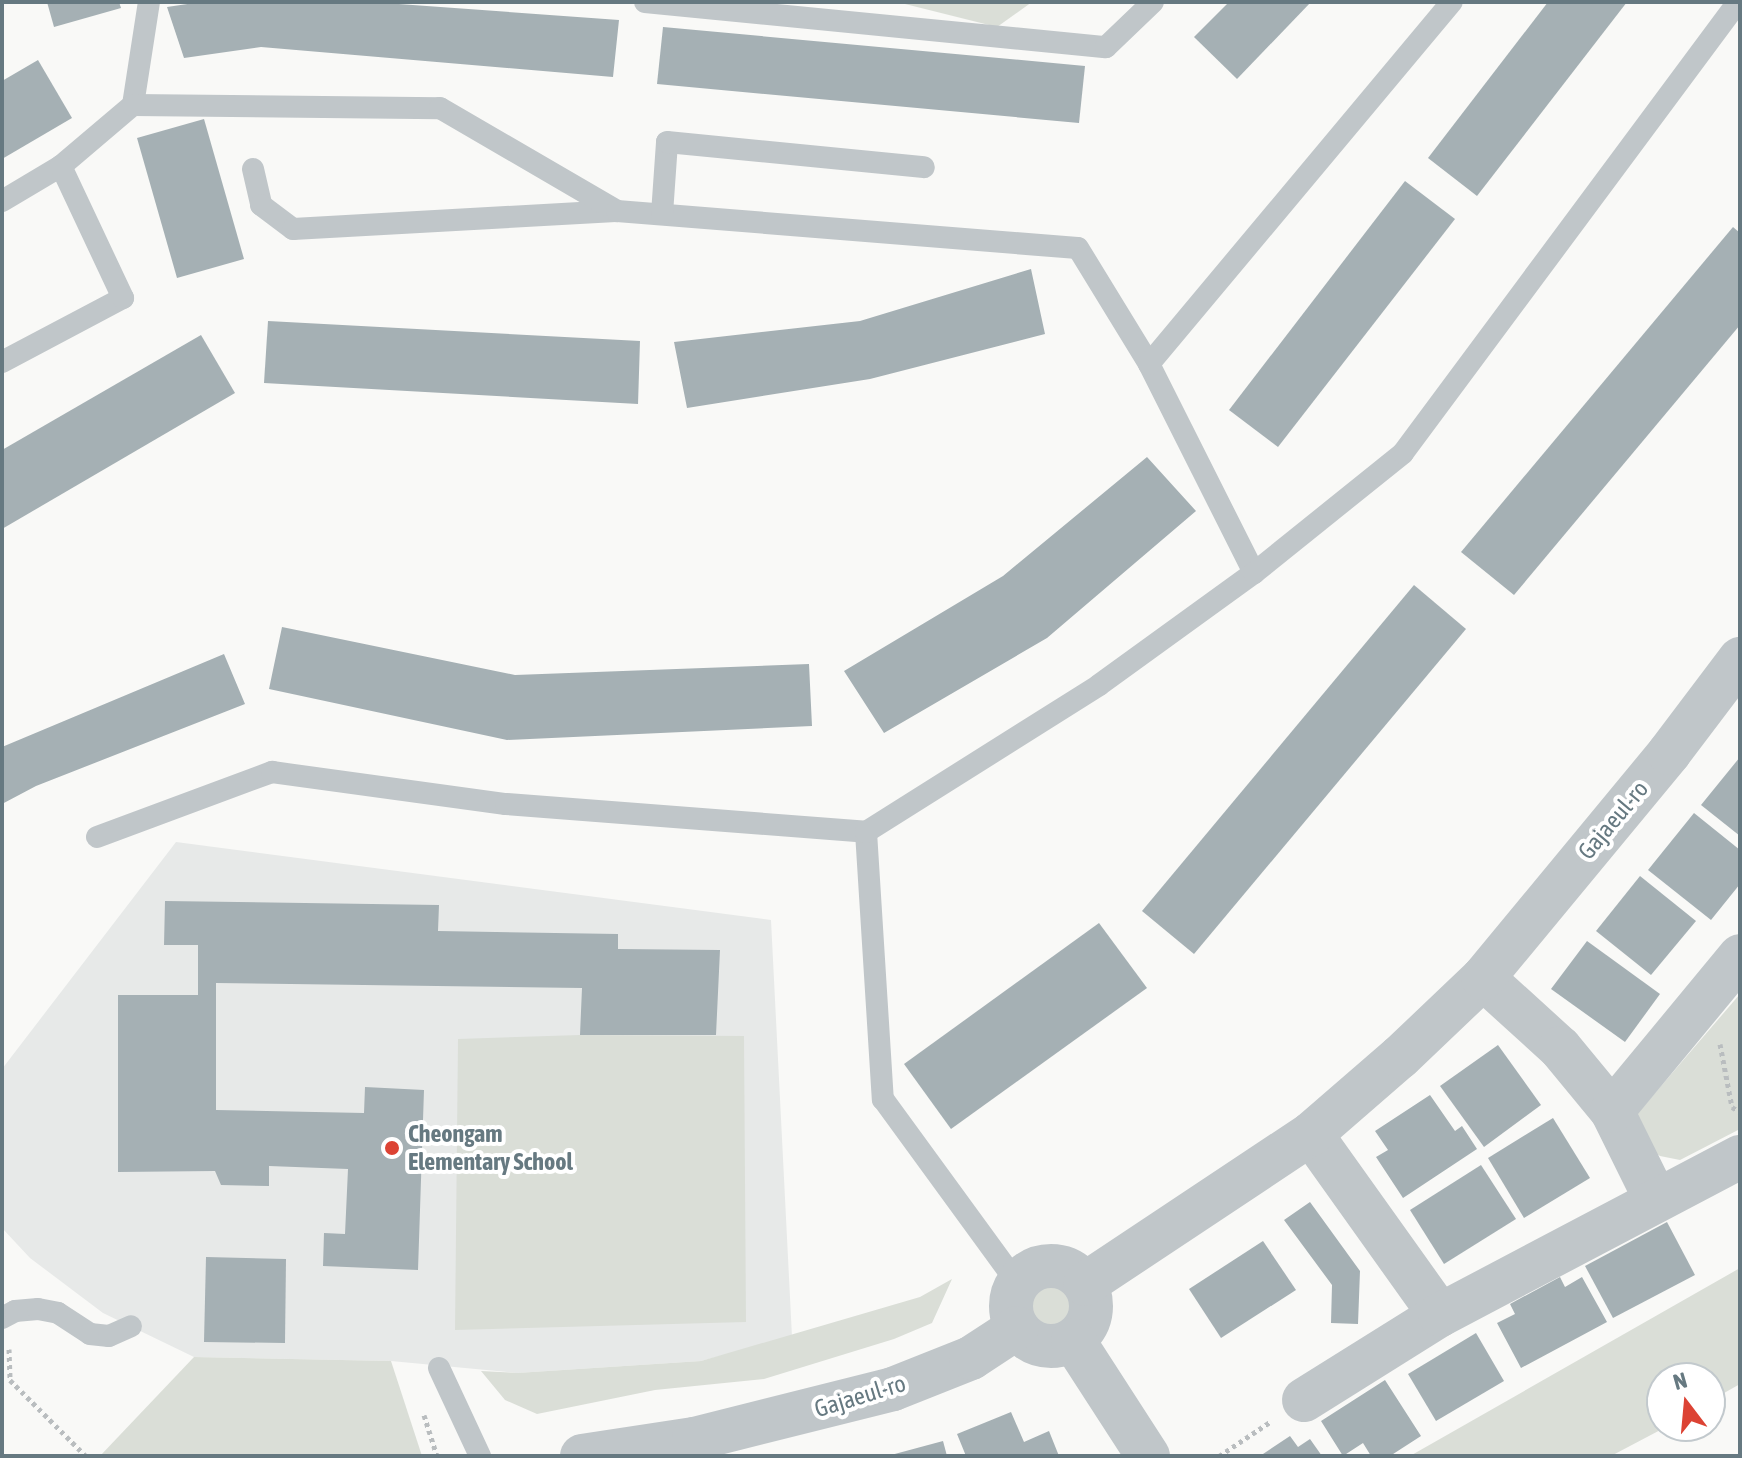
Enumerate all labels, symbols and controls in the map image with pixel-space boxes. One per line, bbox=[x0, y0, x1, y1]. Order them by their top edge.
street label: Gajaeul-ro bbox=[1572, 775, 1654, 865]
place label: Cheongam Elementary School bbox=[408, 1120, 573, 1176]
marker: Cheongam Elementary School bbox=[383, 1139, 401, 1157]
north arrow bbox=[1646, 1362, 1726, 1442]
text: N bbox=[1670, 1367, 1690, 1395]
street label: Gajaeul-ro bbox=[811, 1369, 909, 1423]

